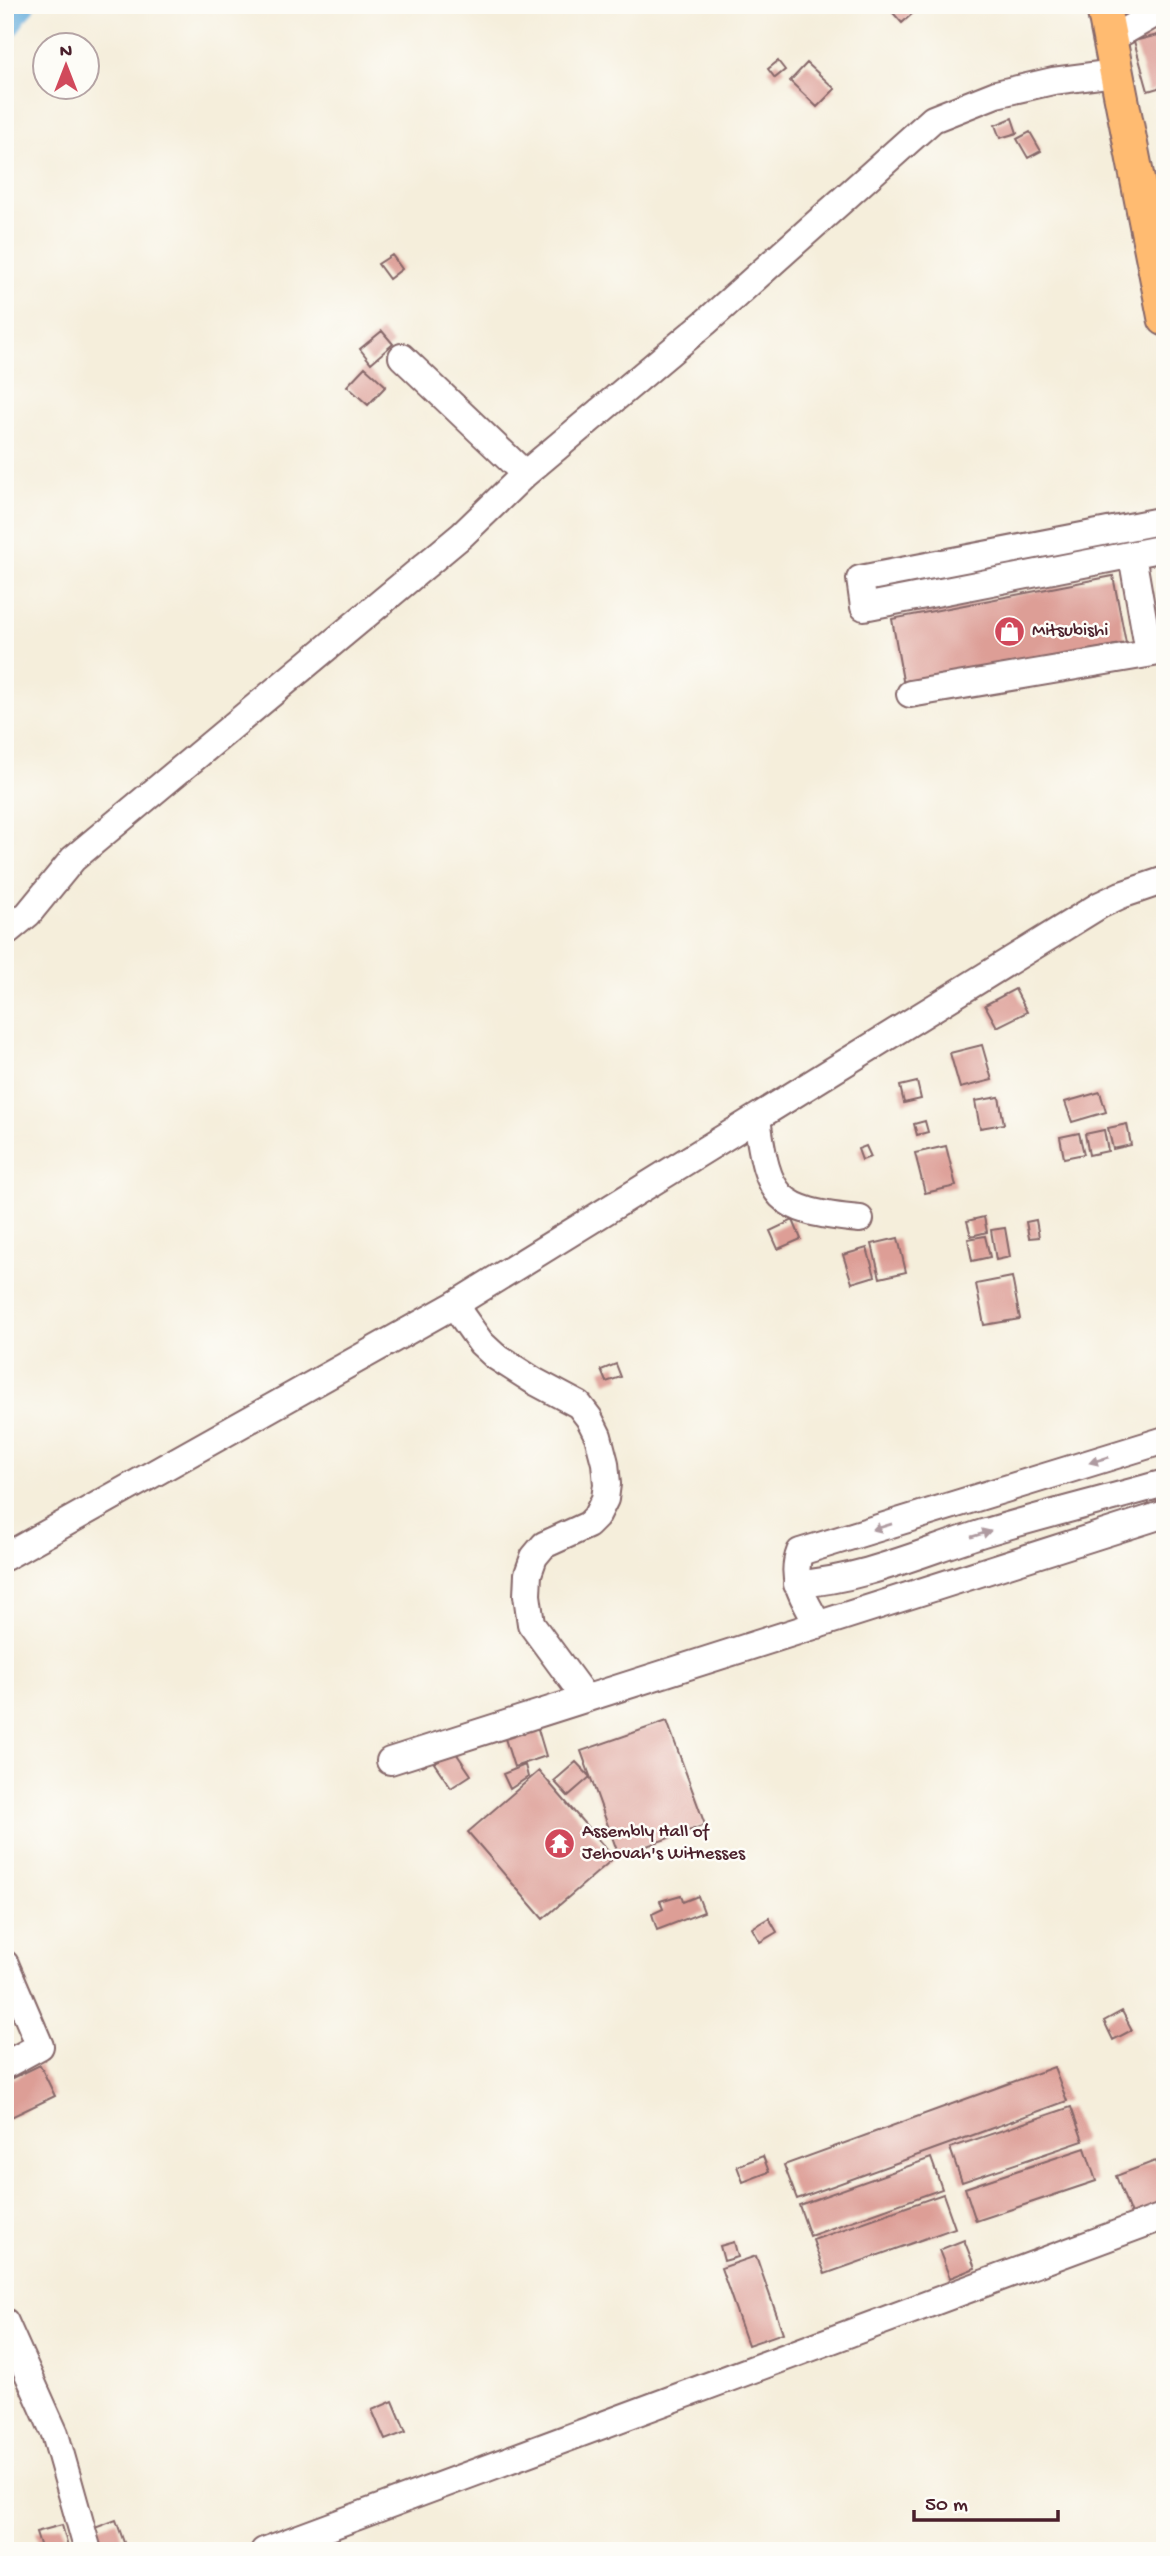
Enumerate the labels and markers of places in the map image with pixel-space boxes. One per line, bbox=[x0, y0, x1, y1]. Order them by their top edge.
shop icon: Mitsubishi bbox=[992, 614, 1026, 648]
place label: Mitsubishi bbox=[1032, 620, 1108, 643]
place label: Assembly Hall of Jehovah's Witnesses bbox=[582, 1821, 746, 1866]
temple icon: Assembly Hall of Jehovah's Witnesses bbox=[542, 1826, 576, 1860]

